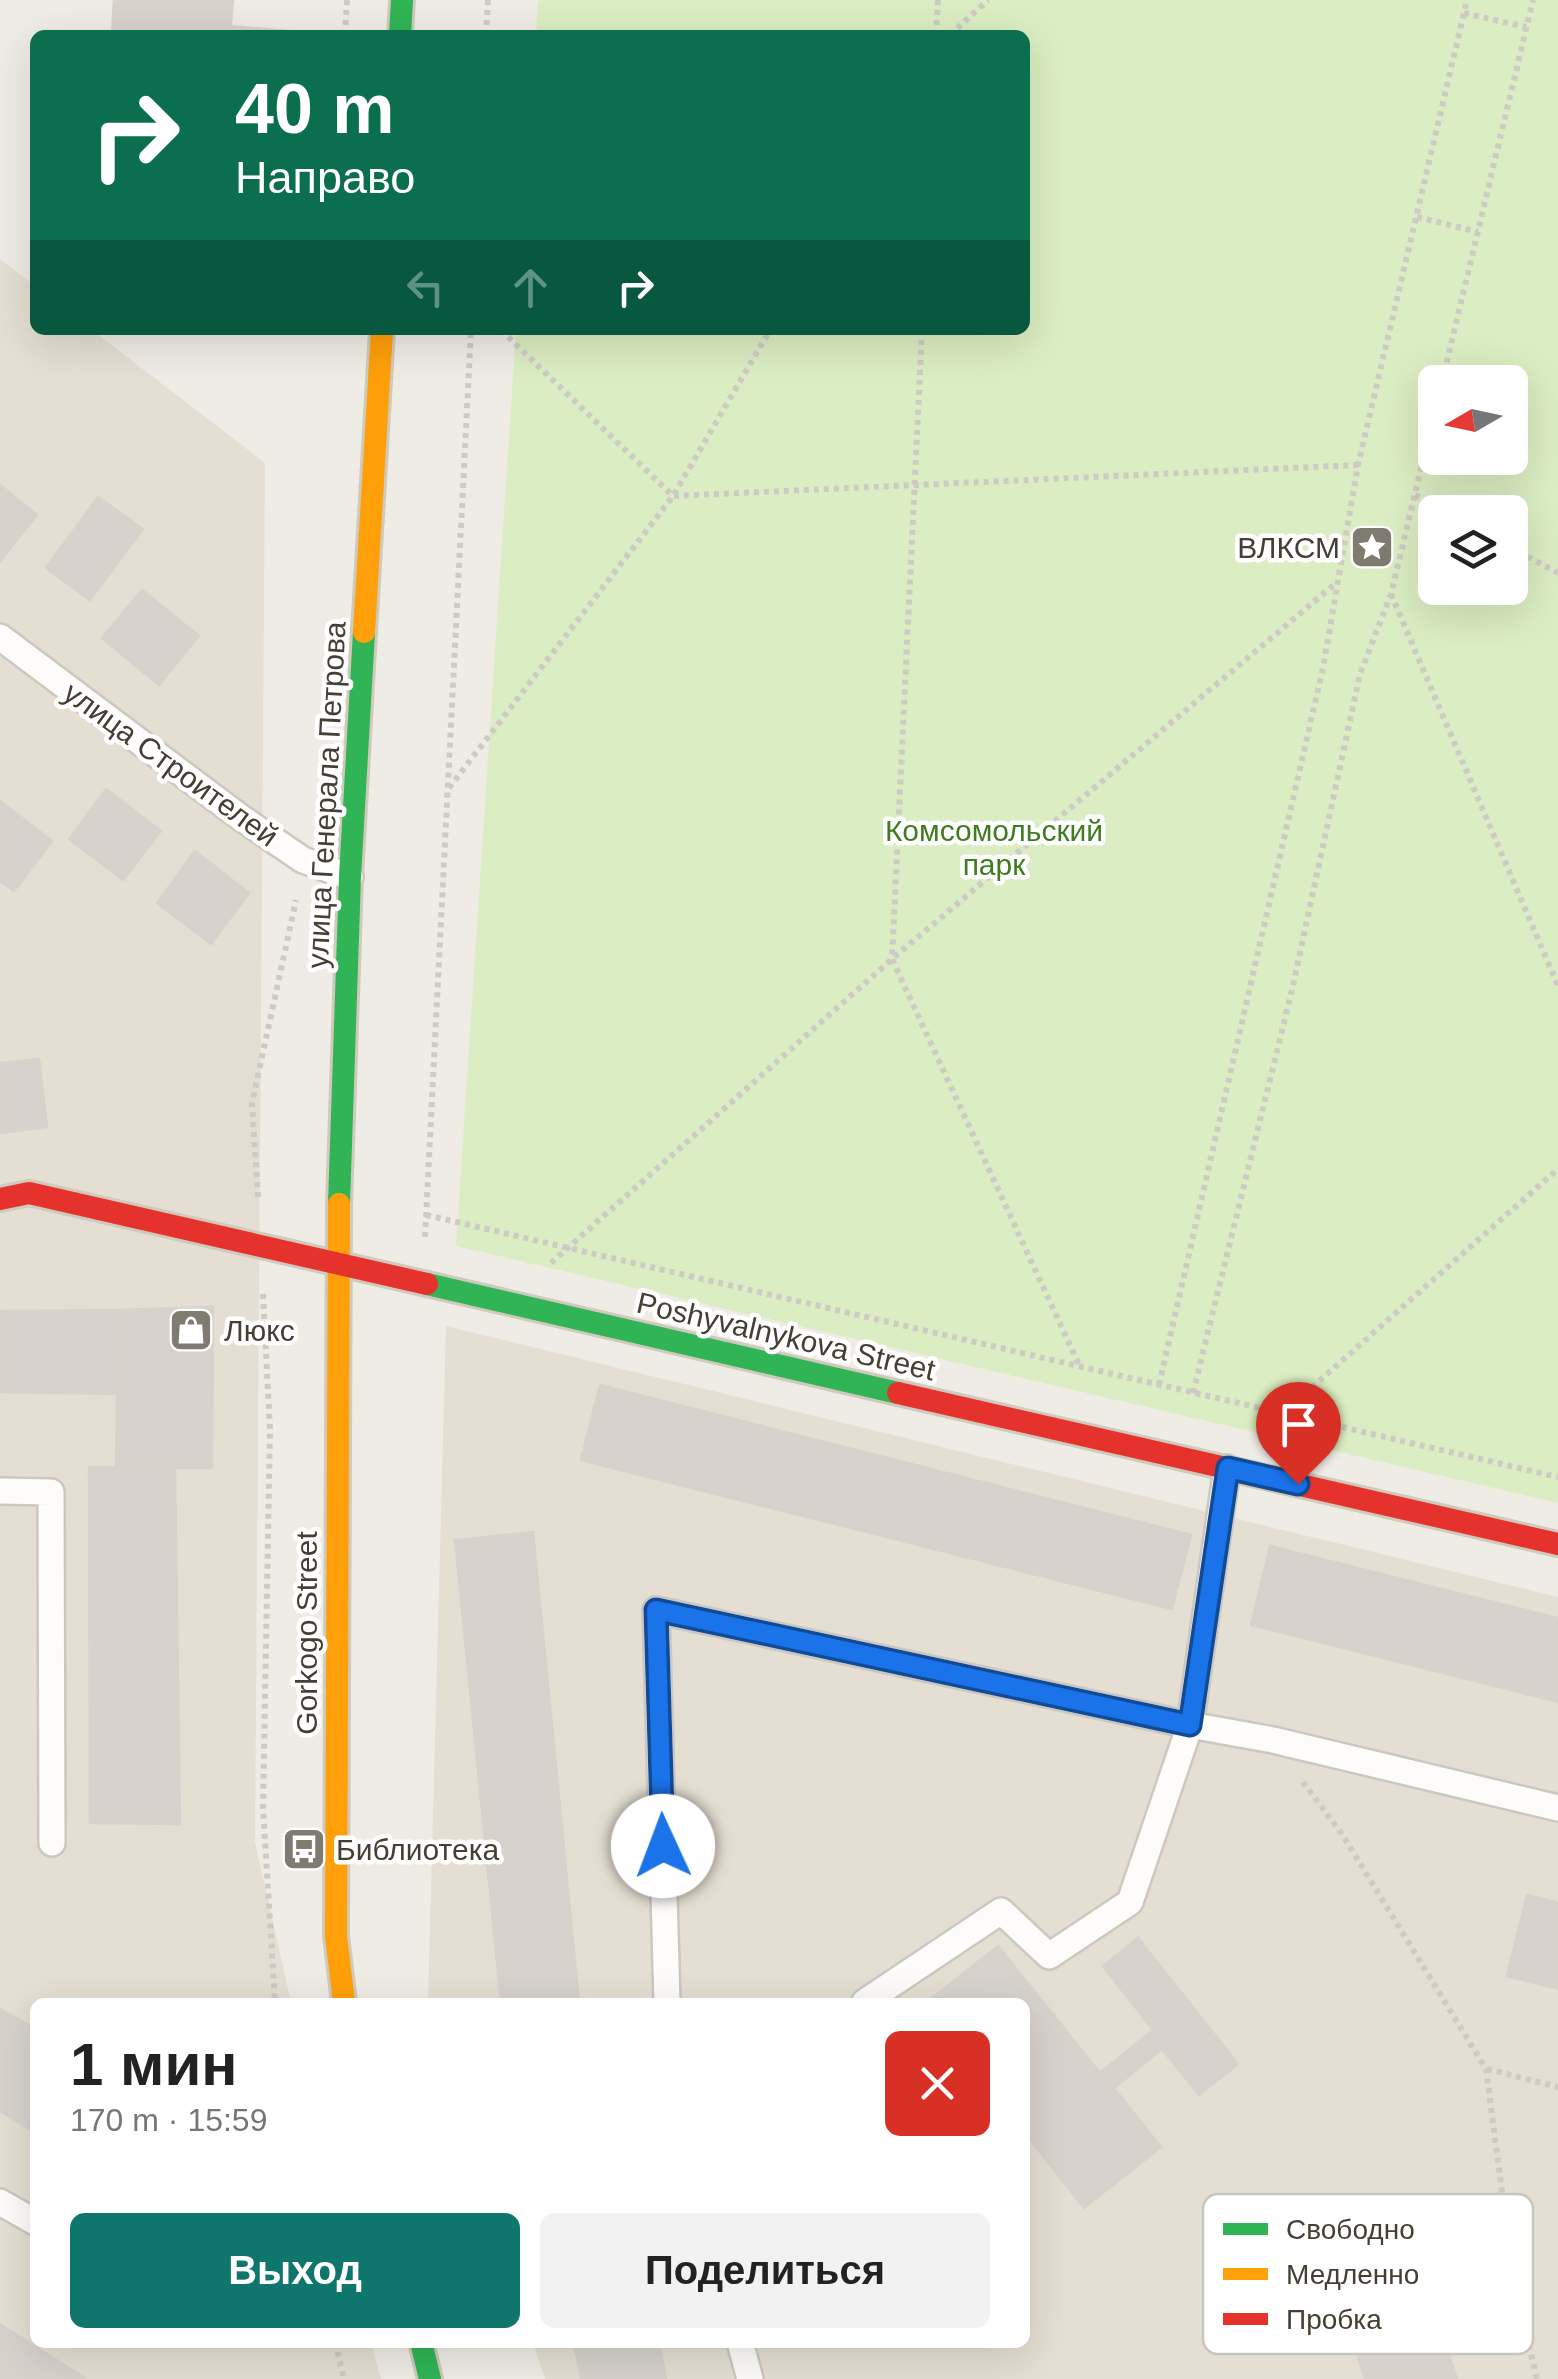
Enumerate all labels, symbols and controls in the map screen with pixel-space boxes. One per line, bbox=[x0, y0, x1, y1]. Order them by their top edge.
icon: right bbox=[70, 70, 200, 200]
text: 40 m bbox=[235, 70, 395, 148]
text: Направо bbox=[235, 152, 415, 203]
icon: left bbox=[398, 260, 453, 315]
icon: ahead bbox=[503, 260, 558, 315]
icon: right bbox=[608, 260, 663, 315]
north arrow bbox=[1418, 365, 1528, 475]
map controls bbox=[1418, 365, 1528, 605]
button: layers bbox=[1418, 495, 1528, 605]
place icon: ВЛКСМ bbox=[1349, 524, 1395, 570]
place label: ВЛКСМ bbox=[1237, 531, 1340, 564]
street label: улица Генерала Петрова bbox=[300, 620, 352, 969]
street label: улица Строителей bbox=[58, 675, 284, 853]
park label: Комсомольский парк bbox=[885, 814, 1103, 881]
street label: Poshyvalnykova Street bbox=[634, 1286, 939, 1387]
shop icon: Люкс bbox=[168, 1307, 214, 1353]
place label: Люкс bbox=[224, 1314, 295, 1347]
pin bbox=[1256, 1382, 1341, 1485]
icon: arrive bbox=[1271, 1397, 1326, 1452]
street label: Gorkogo Street bbox=[290, 1531, 323, 1735]
position arrow bbox=[611, 1794, 715, 1898]
bus stop icon: Библиотека bbox=[281, 1826, 327, 1872]
place label: Библиотека bbox=[336, 1833, 499, 1866]
text: 1 мин bbox=[70, 2031, 238, 2098]
button: close bbox=[885, 2031, 990, 2136]
text: 170 m · 15:59 bbox=[70, 2102, 267, 2138]
legend bbox=[1203, 2194, 1533, 2354]
button: Выход bbox=[70, 2213, 520, 2328]
button: Поделиться bbox=[540, 2213, 990, 2328]
text: Свободно bbox=[1286, 2214, 1415, 2245]
text: Медленно bbox=[1286, 2259, 1419, 2290]
text: Пробка bbox=[1286, 2304, 1382, 2335]

